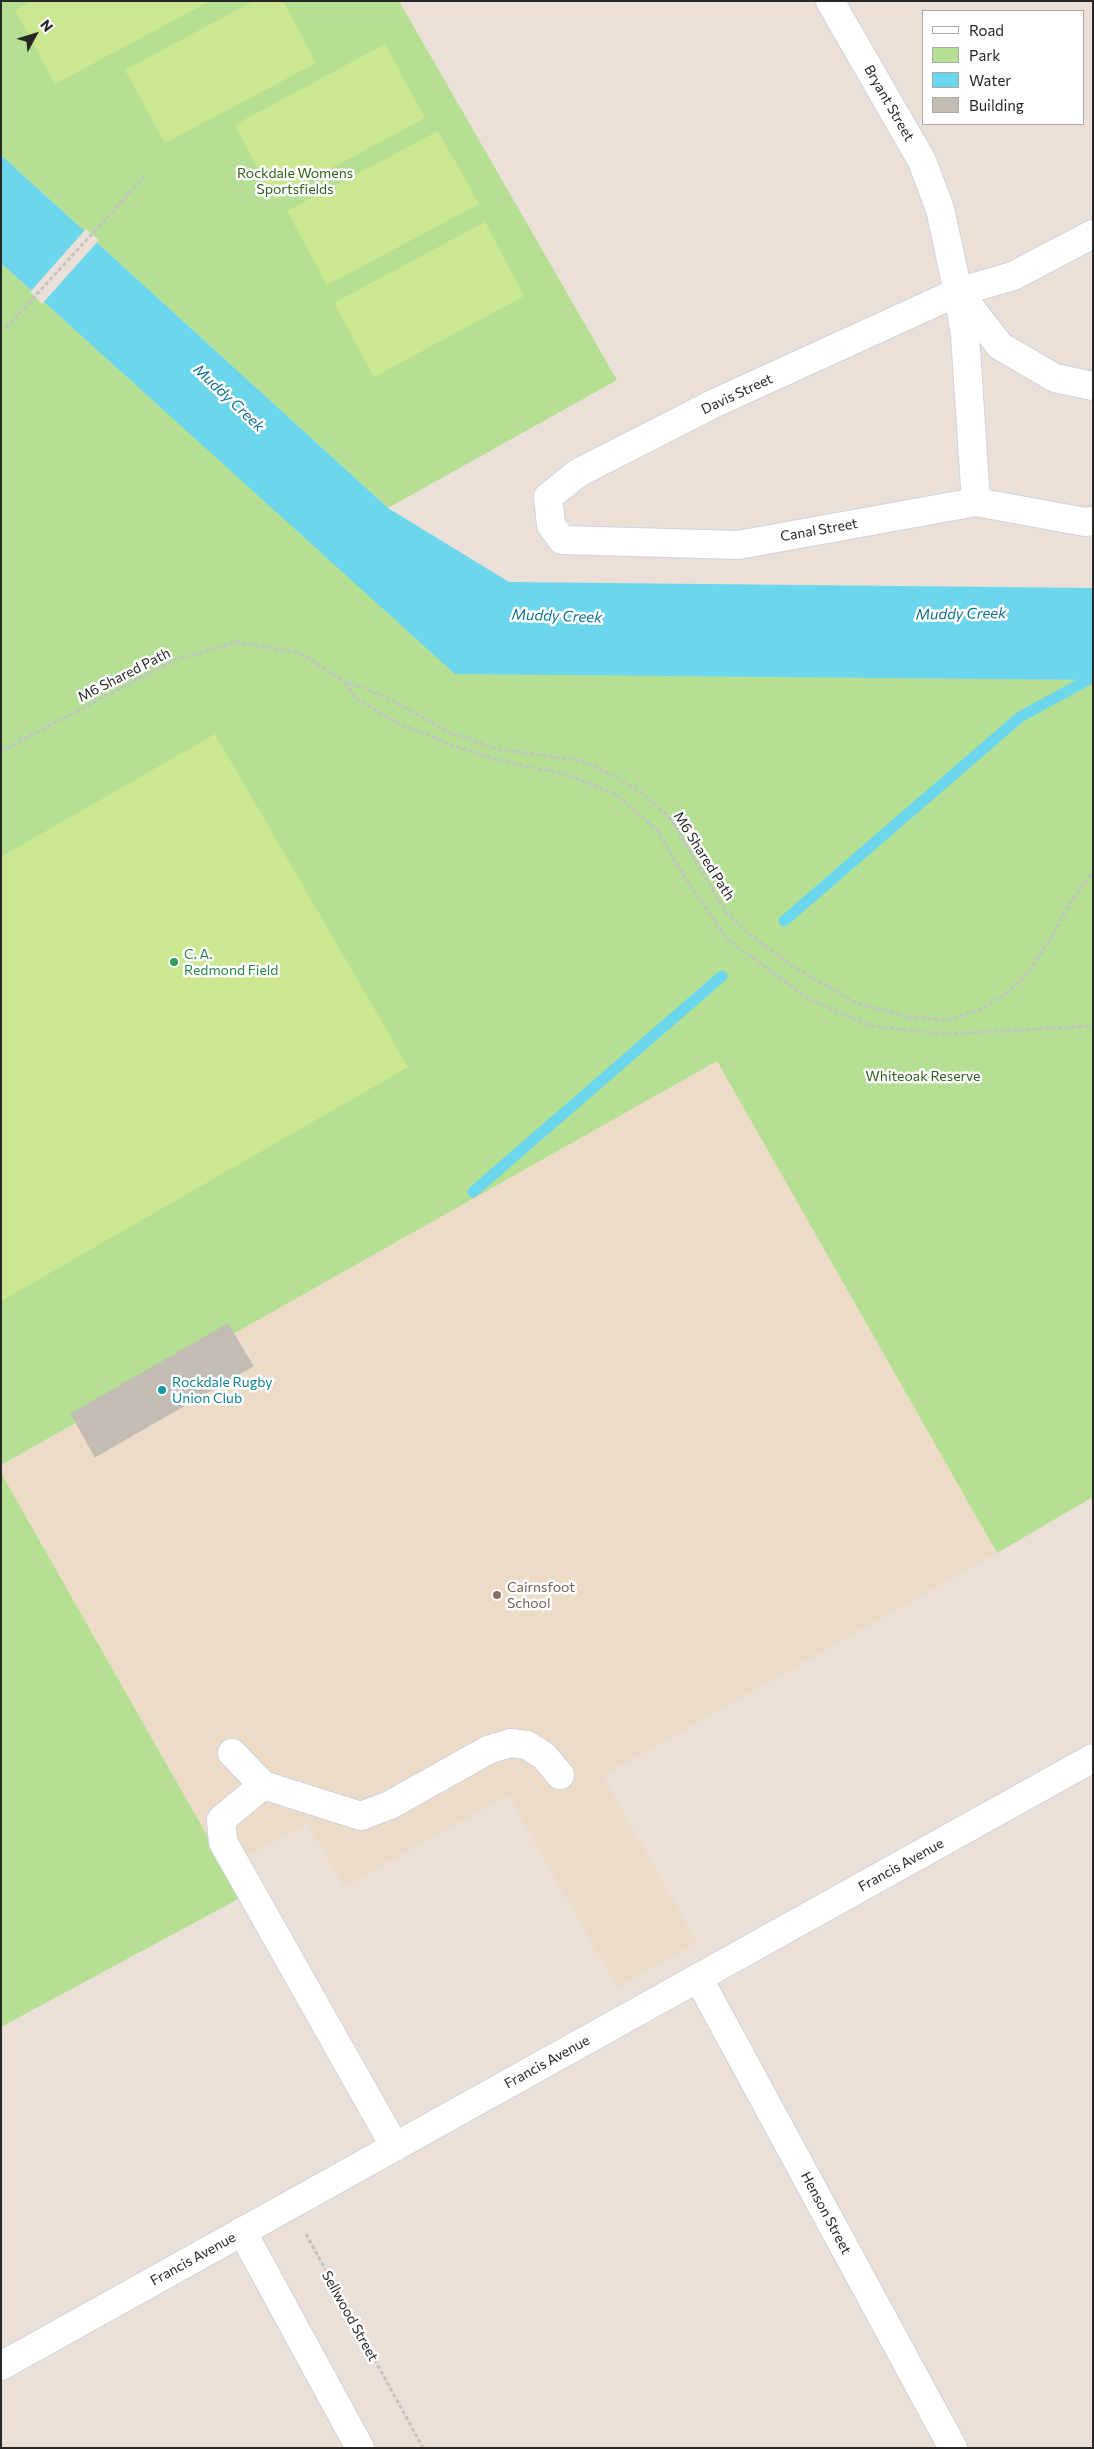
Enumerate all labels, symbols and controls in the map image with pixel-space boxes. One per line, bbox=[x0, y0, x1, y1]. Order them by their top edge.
north arrow bbox=[10, 10, 60, 60]
legend bbox=[922, 10, 1084, 125]
text: N bbox=[37, 16, 57, 35]
text: Road bbox=[969, 21, 1004, 39]
text: Park bbox=[969, 46, 1000, 64]
street label: Bryant Street bbox=[860, 62, 918, 144]
text: Water bbox=[969, 71, 1011, 89]
text: Building bbox=[969, 96, 1024, 114]
park label: Rockdale Womens Sportsfields bbox=[237, 165, 353, 198]
water label: Muddy Creek bbox=[190, 361, 268, 435]
street label: Davis Street bbox=[699, 370, 775, 418]
street label: Canal Street bbox=[779, 515, 859, 545]
water label: Muddy Creek bbox=[916, 604, 1006, 624]
water label: Muddy Creek bbox=[511, 605, 603, 627]
street label: M6 Shared Path bbox=[75, 644, 173, 706]
street label: M6 Shared Path bbox=[670, 809, 738, 903]
place label: C. A. Redmond Field bbox=[184, 946, 278, 979]
marker: C. A. Redmond Field bbox=[168, 956, 180, 968]
park label: Whiteoak Reserve bbox=[866, 1068, 980, 1084]
place label: Rockdale Rugby Union Club bbox=[172, 1374, 273, 1406]
marker: Rockdale Rugby Union Club bbox=[156, 1384, 168, 1396]
place label: Cairnsfoot School bbox=[507, 1579, 575, 1611]
marker: Cairnsfoot School bbox=[491, 1589, 503, 1601]
street label: Francis Avenue bbox=[855, 1835, 947, 1895]
street label: Francis Avenue bbox=[501, 2032, 593, 2092]
street label: Henson Street bbox=[797, 2169, 855, 2257]
street label: Francis Avenue bbox=[147, 2229, 239, 2289]
street label: Sellwood Street bbox=[318, 2268, 382, 2364]

